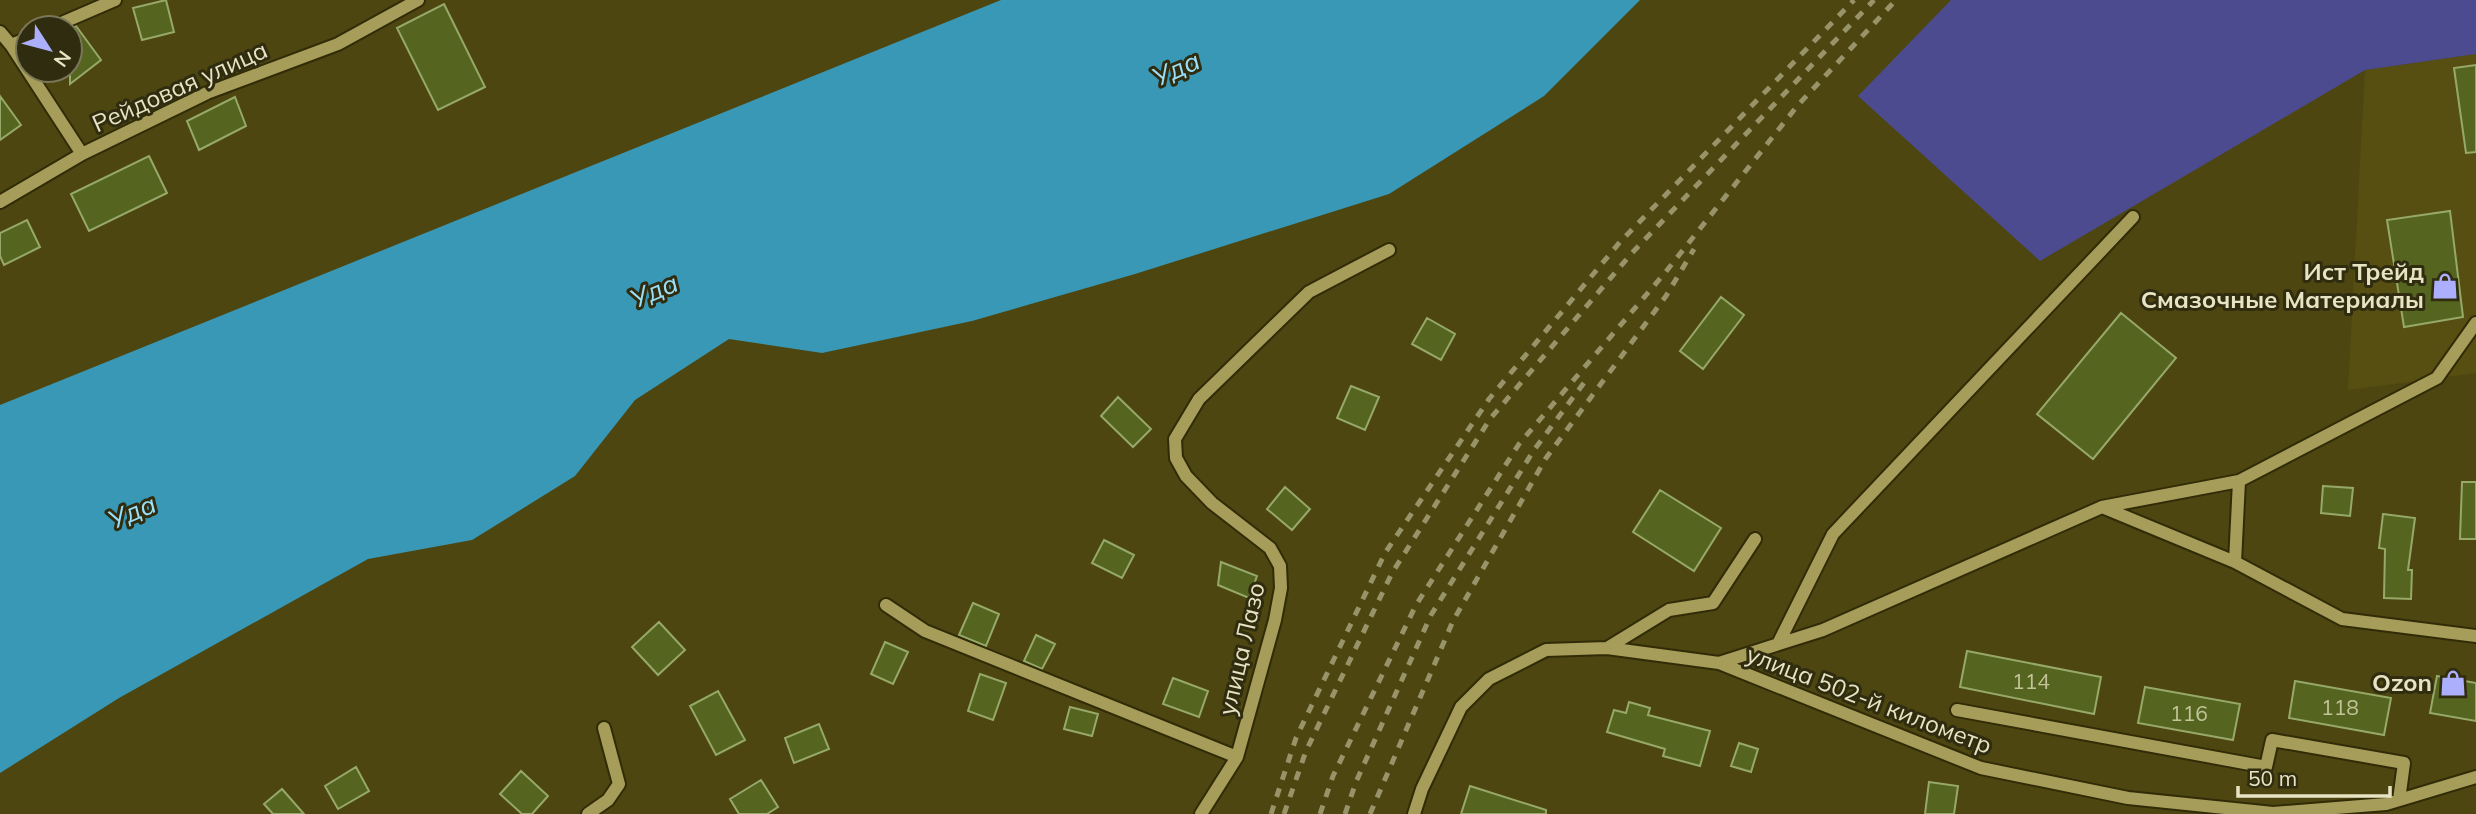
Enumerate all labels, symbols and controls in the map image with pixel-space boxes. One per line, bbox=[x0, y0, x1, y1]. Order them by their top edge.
north arrow bbox=[14, 14, 84, 84]
street label: Рейдовая улица bbox=[87, 34, 272, 138]
water label: Уда bbox=[1147, 44, 1205, 94]
text: N bbox=[49, 46, 77, 72]
place label: Ист Трейд Смазочные Материалы bbox=[2141, 256, 2424, 314]
water label: Уда bbox=[625, 266, 683, 315]
shop icon: Ист Трейд Смазочные Материалы bbox=[2430, 271, 2460, 301]
water label: Уда bbox=[103, 487, 161, 536]
street label: улица Лазо bbox=[1211, 580, 1271, 718]
street label: улица 502-й километр bbox=[1742, 638, 1996, 760]
place label: Ozon bbox=[2372, 667, 2432, 697]
house number: 114 bbox=[2012, 668, 2050, 694]
shop icon: Ozon bbox=[2438, 668, 2468, 698]
house number: 118 bbox=[2321, 694, 2359, 720]
house number: 116 bbox=[2170, 700, 2208, 726]
scale bar bbox=[2238, 754, 2390, 798]
text: 50 m bbox=[2248, 765, 2297, 791]

